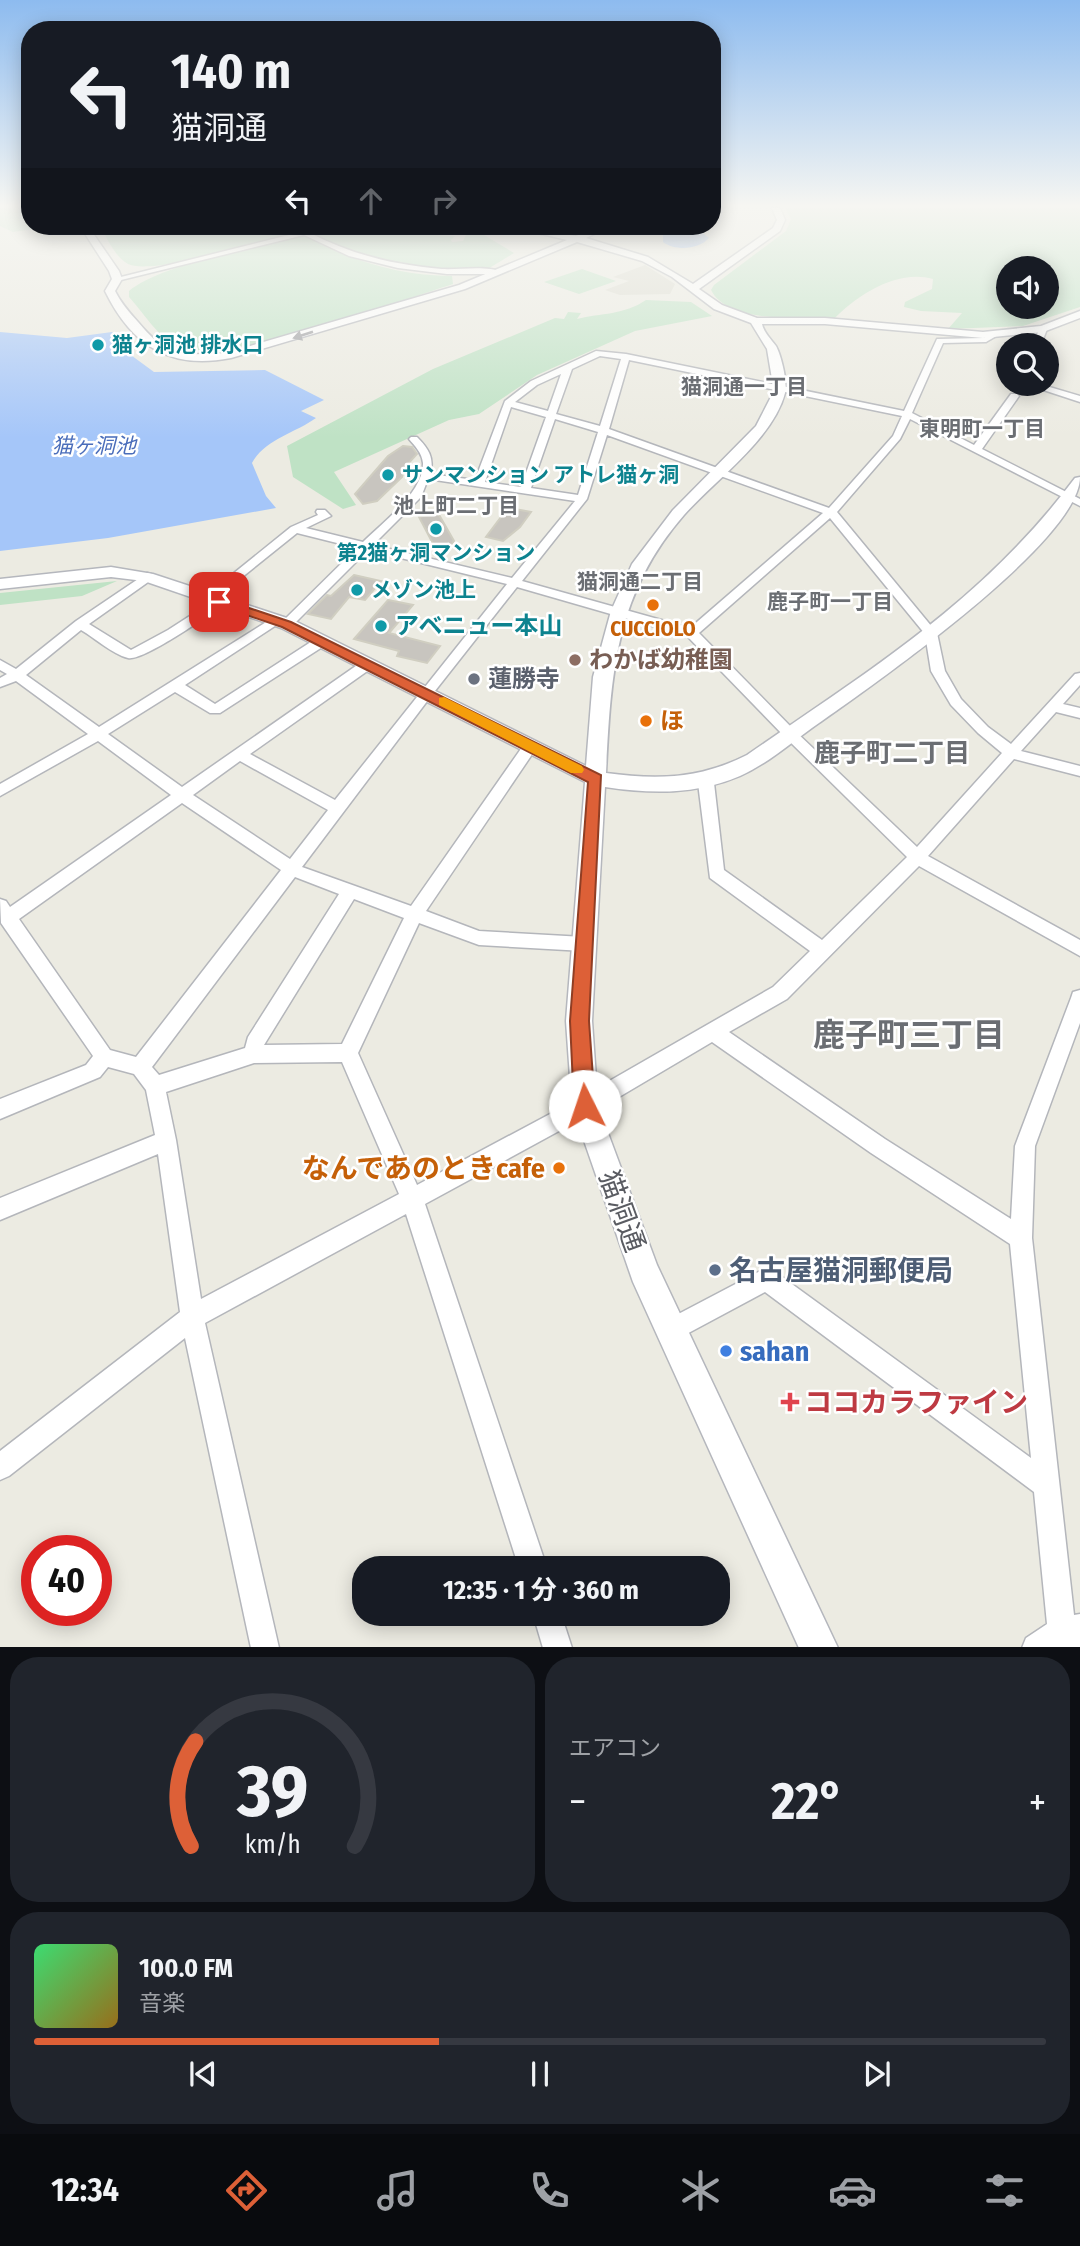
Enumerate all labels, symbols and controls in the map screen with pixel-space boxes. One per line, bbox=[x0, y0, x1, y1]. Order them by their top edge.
text: 140 m bbox=[171, 42, 291, 101]
icon: left bbox=[56, 49, 147, 140]
text: 猫洞通 bbox=[171, 109, 267, 147]
icon: left bbox=[279, 182, 317, 220]
icon: ahead bbox=[352, 182, 390, 220]
icon: right bbox=[425, 182, 463, 220]
map controls bbox=[996, 256, 1059, 396]
button: sound bbox=[996, 256, 1059, 319]
one-way arrow bbox=[292, 330, 313, 341]
place label: 猫ヶ洞池 排水口 bbox=[112, 332, 263, 358]
button: search bbox=[996, 333, 1059, 396]
marker: 猫ヶ洞池 排水口 bbox=[90, 337, 106, 353]
district label: 猫洞通一丁目 bbox=[681, 374, 807, 400]
district label: 東明町一丁目 bbox=[919, 416, 1045, 442]
water label: 猫ヶ洞池 bbox=[52, 433, 138, 459]
place label: サンマンション アトレ猫ヶ洞 bbox=[402, 462, 679, 488]
marker: サンマンション アトレ猫ヶ洞 bbox=[380, 467, 396, 483]
district label: 池上町二丁目 bbox=[393, 493, 519, 519]
marker: 第2猫ヶ洞マンション bbox=[428, 521, 444, 537]
place label: 第2猫ヶ洞マンション bbox=[337, 540, 535, 566]
district label: 猫洞通二丁目 bbox=[577, 569, 703, 595]
pin bbox=[189, 572, 249, 632]
place label: メゾン池上 bbox=[371, 577, 476, 603]
marker: メゾン池上 bbox=[349, 582, 365, 598]
icon: arrive bbox=[200, 583, 238, 621]
district label: 鹿子町一丁目 bbox=[767, 589, 893, 615]
marker: CUCCIOLO bbox=[645, 597, 661, 613]
place label: アベニュー本山 bbox=[395, 612, 563, 640]
place label: CUCCIOLO bbox=[610, 616, 696, 642]
marker: アベニュー本山 bbox=[373, 618, 389, 634]
place label: わかば幼稚園 bbox=[589, 646, 733, 674]
marker: わかば幼稚園 bbox=[567, 652, 583, 668]
place label: 蓮勝寺 bbox=[488, 665, 560, 693]
marker: 蓮勝寺 bbox=[466, 671, 482, 687]
place label: ほ bbox=[660, 707, 684, 735]
marker: ほ bbox=[638, 713, 654, 729]
district label: 鹿子町二丁目 bbox=[814, 738, 970, 769]
district label: 鹿子町三丁目 bbox=[813, 1016, 1005, 1054]
position arrow bbox=[548, 1069, 622, 1143]
place label: なんであのときcafe bbox=[302, 1152, 545, 1185]
marker: なんであのときcafe bbox=[551, 1160, 567, 1176]
street label: 猫洞通 bbox=[592, 1166, 652, 1256]
place label: 名古屋猫洞郵便局 bbox=[729, 1254, 953, 1287]
marker: 名古屋猫洞郵便局 bbox=[707, 1262, 723, 1278]
place label: sahan bbox=[740, 1335, 809, 1368]
marker: sahan bbox=[718, 1343, 734, 1359]
place label: ココカラファイン bbox=[804, 1386, 1028, 1419]
marker: ココカラファイン bbox=[782, 1394, 798, 1410]
speed limit sign: 40 bbox=[21, 1535, 112, 1626]
text: 12:35 · 1 分 · 360 m bbox=[443, 1575, 639, 1606]
text: エアコン bbox=[569, 1734, 661, 1762]
text: 39 bbox=[236, 1748, 308, 1835]
text: 22° bbox=[771, 1770, 844, 1833]
text: − bbox=[569, 1779, 586, 1825]
text: + bbox=[1029, 1779, 1046, 1825]
text: km/h bbox=[245, 1829, 300, 1859]
text: 100.0 FM bbox=[139, 1953, 233, 1984]
text: 音楽 bbox=[139, 1989, 185, 2017]
icon: previous bbox=[184, 2055, 222, 2093]
icon: pause bbox=[521, 2055, 559, 2093]
icon: next bbox=[858, 2055, 896, 2093]
icon: directions bbox=[222, 2166, 271, 2215]
icon: music bbox=[373, 2166, 422, 2215]
icon: phone bbox=[525, 2166, 574, 2215]
icon: climate bbox=[676, 2166, 725, 2215]
icon: car bbox=[828, 2166, 877, 2215]
icon: filters bbox=[980, 2166, 1029, 2215]
text: 12:34 bbox=[51, 2171, 119, 2209]

